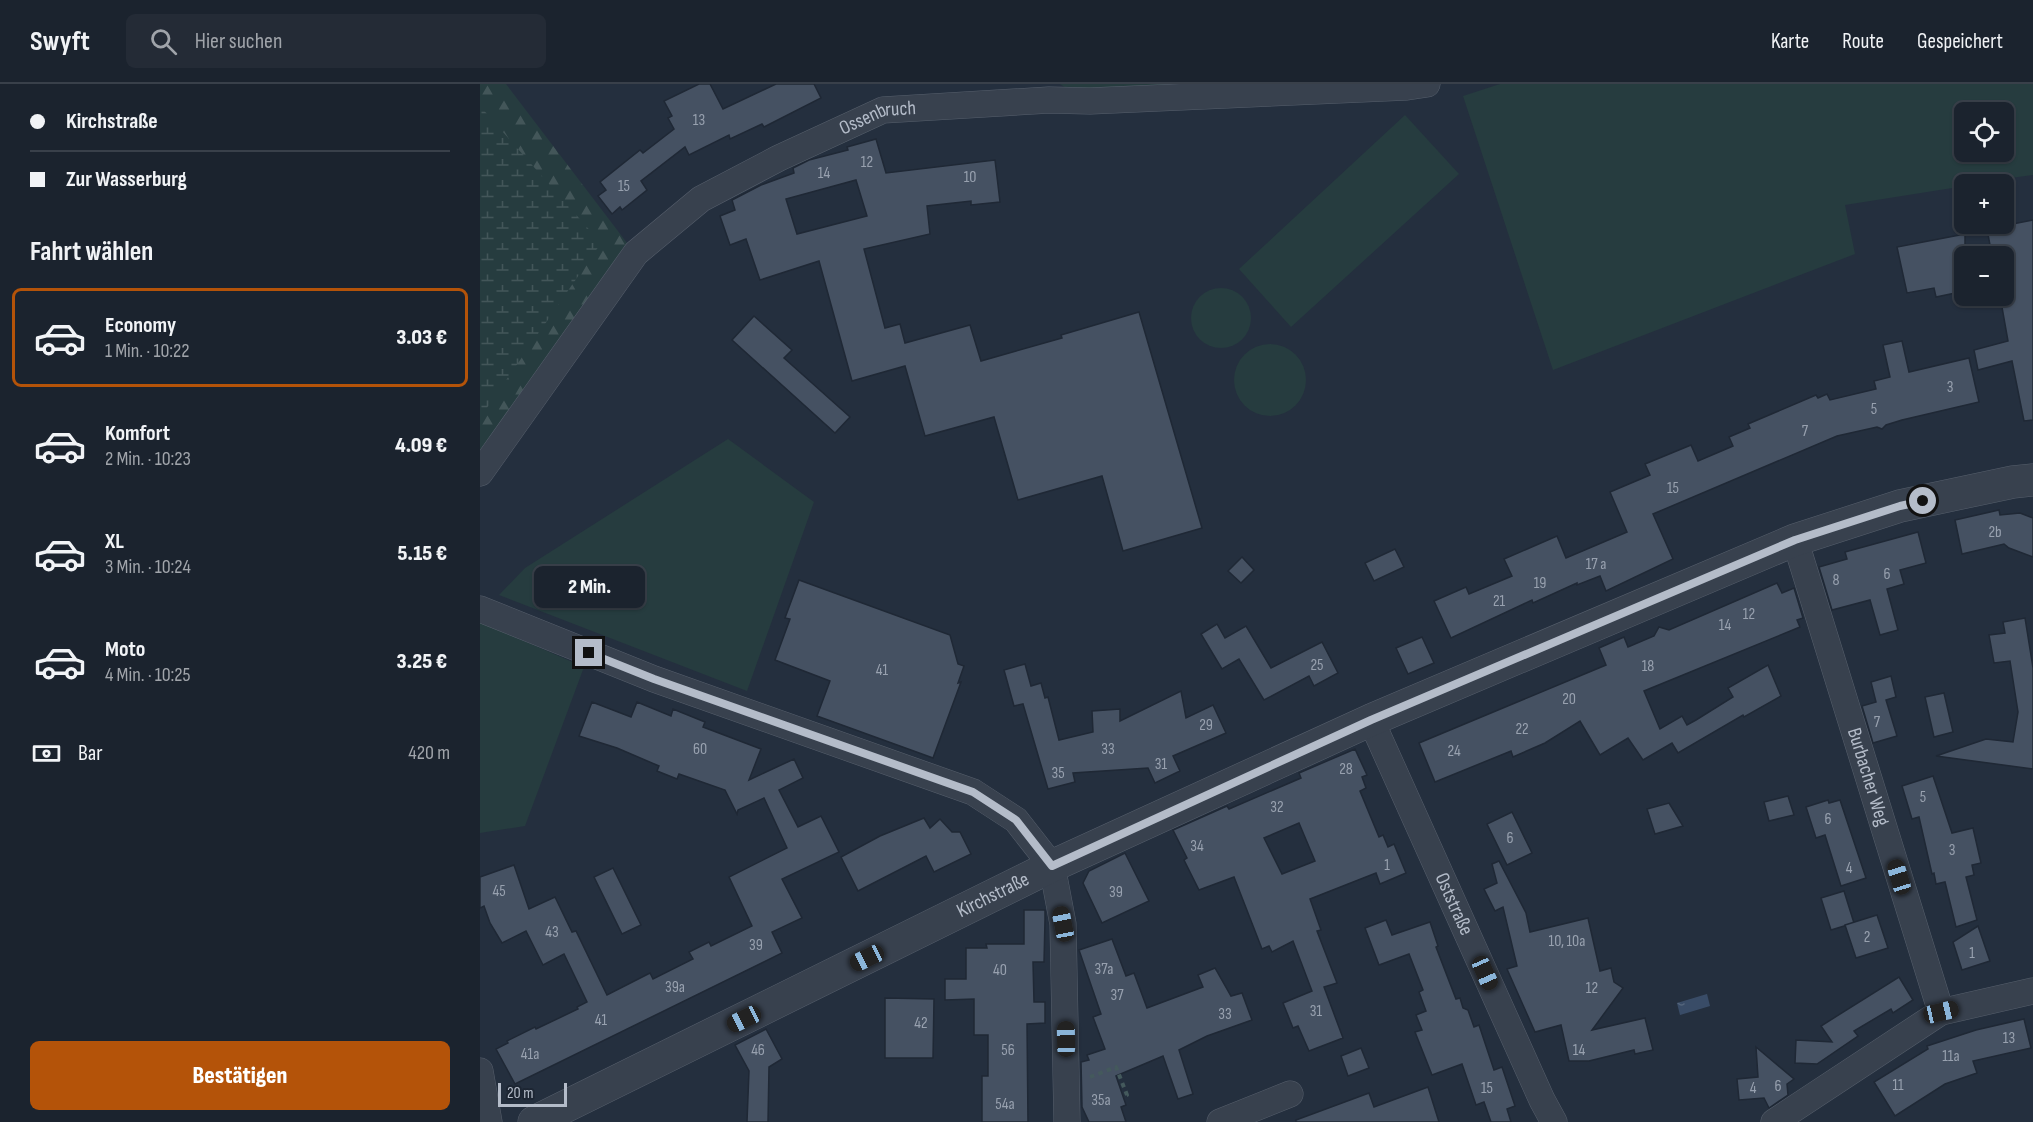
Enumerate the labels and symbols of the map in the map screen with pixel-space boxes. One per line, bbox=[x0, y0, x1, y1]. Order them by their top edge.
street label: Ossenbruch bbox=[836, 96, 917, 140]
house number: 13 bbox=[693, 111, 705, 130]
house number: 12 bbox=[861, 153, 873, 172]
house number: 14 bbox=[818, 164, 830, 183]
house number: 10 bbox=[964, 168, 976, 187]
house number: 15 bbox=[618, 177, 630, 196]
house number: 3 bbox=[1947, 378, 1953, 397]
house number: 5 bbox=[1871, 400, 1877, 419]
house number: 7 bbox=[1802, 422, 1809, 441]
house number: 15 bbox=[1667, 479, 1679, 498]
route start bbox=[1909, 487, 1936, 514]
house number: 2b bbox=[1988, 523, 2002, 542]
house number: 17 a bbox=[1586, 555, 1606, 574]
house number: 6 bbox=[1883, 565, 1891, 584]
callout: 2 Min. bbox=[534, 566, 644, 608]
house number: 8 bbox=[1832, 571, 1840, 590]
house number: 19 bbox=[1534, 574, 1546, 593]
house number: 21 bbox=[1493, 592, 1506, 611]
house number: 12 bbox=[1743, 605, 1755, 624]
house number: 14 bbox=[1719, 616, 1731, 635]
route end bbox=[575, 639, 602, 666]
house number: 25 bbox=[1310, 656, 1324, 675]
house number: 18 bbox=[1642, 657, 1654, 676]
house number: 41 bbox=[876, 661, 889, 680]
house number: 20 bbox=[1562, 690, 1576, 709]
house number: 7 bbox=[1874, 713, 1881, 732]
house number: 29 bbox=[1199, 716, 1213, 735]
house number: 22 bbox=[1515, 720, 1529, 739]
street label: Burbacher Weg bbox=[1842, 725, 1895, 829]
house number: 60 bbox=[693, 740, 707, 759]
house number: 33 bbox=[1101, 740, 1115, 759]
house number: 24 bbox=[1447, 742, 1461, 761]
house number: 31 bbox=[1155, 755, 1168, 774]
house number: 28 bbox=[1339, 760, 1353, 779]
house number: 35 bbox=[1051, 764, 1065, 783]
house number: 5 bbox=[1920, 788, 1926, 807]
house number: 32 bbox=[1270, 798, 1284, 817]
house number: 6 bbox=[1824, 810, 1832, 829]
house number: 6 bbox=[1506, 829, 1514, 848]
house number: 34 bbox=[1190, 837, 1204, 856]
house number: 3 bbox=[1949, 841, 1955, 860]
house number: 1 bbox=[1384, 856, 1390, 875]
car bbox=[1885, 857, 1913, 897]
house number: 4 bbox=[1846, 859, 1853, 878]
street label: Kirchstraße bbox=[953, 867, 1033, 923]
street label: Oststraße bbox=[1429, 869, 1478, 939]
house number: 45 bbox=[492, 882, 506, 901]
house number: 39 bbox=[1109, 883, 1123, 902]
car bbox=[1051, 905, 1075, 943]
house number: 43 bbox=[545, 923, 559, 942]
house number: 2 bbox=[1864, 928, 1870, 947]
house number: 10, 10a bbox=[1549, 932, 1585, 951]
house number: 39 bbox=[749, 936, 763, 955]
car bbox=[847, 942, 887, 974]
house number: 1 bbox=[1969, 944, 1975, 963]
car bbox=[1469, 953, 1501, 993]
house number: 37a bbox=[1094, 960, 1114, 979]
house number: 40 bbox=[993, 961, 1007, 980]
house number: 39a bbox=[665, 978, 685, 997]
house number: 12 bbox=[1586, 979, 1598, 998]
house number: 37 bbox=[1110, 986, 1124, 1005]
car bbox=[1921, 999, 1961, 1025]
house number: 31 bbox=[1310, 1002, 1323, 1021]
car bbox=[724, 1003, 764, 1035]
house number: 33 bbox=[1218, 1005, 1232, 1024]
house number: 41 bbox=[595, 1011, 608, 1030]
house number: 42 bbox=[914, 1014, 928, 1033]
car bbox=[1057, 1021, 1075, 1057]
house number: 13 bbox=[2003, 1029, 2015, 1048]
house number: 46 bbox=[751, 1041, 765, 1060]
house number: 56 bbox=[1001, 1041, 1015, 1060]
house number: 14 bbox=[1573, 1041, 1585, 1060]
house number: 41a bbox=[521, 1045, 539, 1064]
house number: 11a bbox=[1942, 1047, 1960, 1066]
house number: 11 bbox=[1892, 1076, 1904, 1095]
house number: 6 bbox=[1774, 1077, 1782, 1096]
house number: 15 bbox=[1481, 1079, 1493, 1098]
house number: 4 bbox=[1750, 1079, 1757, 1098]
scale bar bbox=[498, 1080, 567, 1108]
house number: 35a bbox=[1091, 1091, 1111, 1110]
house number: 54a bbox=[995, 1095, 1015, 1114]

